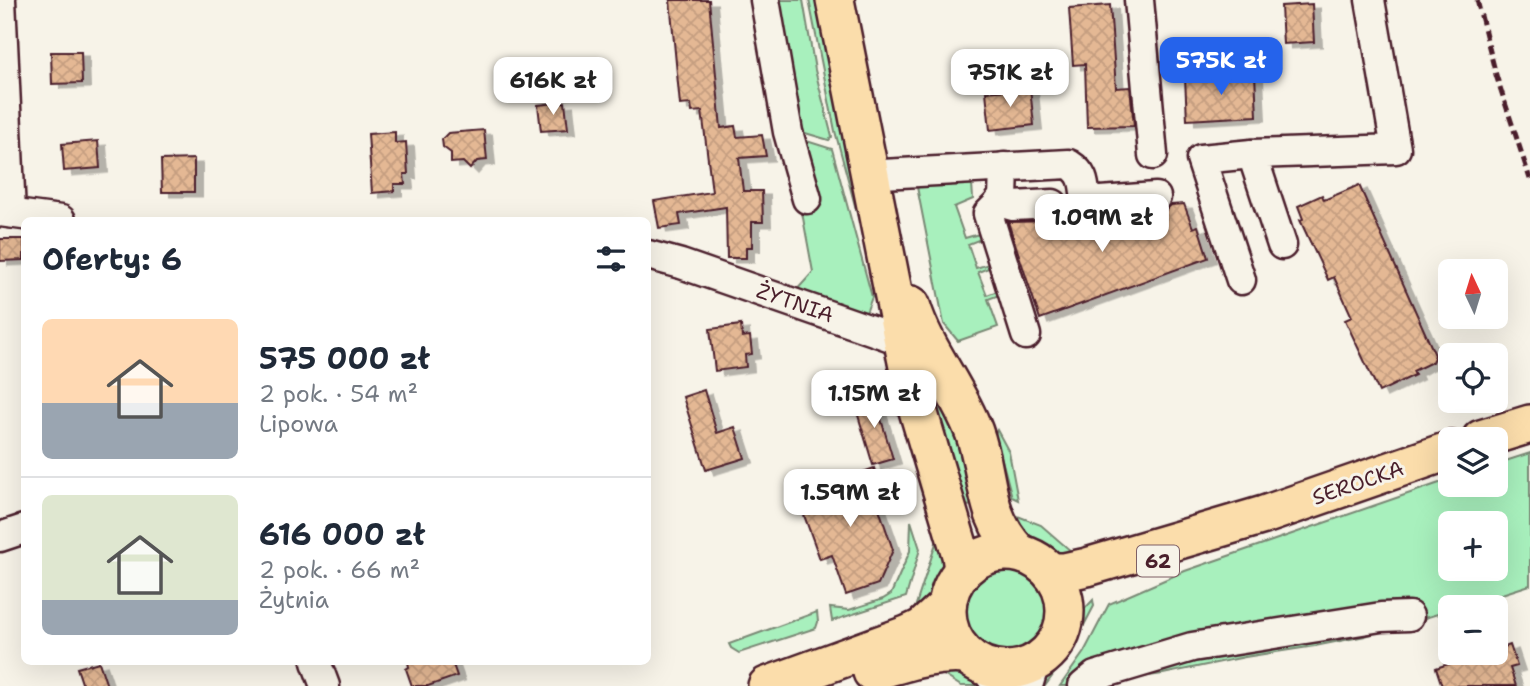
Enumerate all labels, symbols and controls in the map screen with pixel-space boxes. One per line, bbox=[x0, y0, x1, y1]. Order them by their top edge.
pin: 575K zł bbox=[1156, 38, 1286, 97]
text: 575K zł bbox=[1176, 45, 1266, 75]
pin: 751K zł bbox=[945, 50, 1075, 109]
text: 751K zł bbox=[967, 57, 1053, 87]
pin: 616K zł bbox=[488, 58, 618, 117]
text: 616K zł bbox=[509, 65, 597, 95]
pin: 1.09M zł bbox=[1030, 194, 1174, 254]
text: 1.09M zł bbox=[1051, 202, 1153, 232]
text: Oferty: 6 bbox=[42, 239, 182, 280]
icon: filters bbox=[592, 240, 630, 278]
north arrow bbox=[1438, 259, 1508, 329]
map controls bbox=[1438, 259, 1508, 665]
street label: ŻYTNIA bbox=[753, 277, 837, 329]
text: 575 000 zł bbox=[259, 338, 430, 379]
button: locate bbox=[1438, 343, 1508, 413]
icon: home bbox=[98, 347, 182, 431]
pin: 1.15M zł bbox=[802, 370, 946, 430]
text: 1.15M zł bbox=[827, 378, 921, 408]
text: 2 pok. · 54 m² bbox=[259, 379, 418, 409]
text: Lipowa bbox=[259, 409, 338, 439]
button: layers bbox=[1438, 427, 1508, 497]
street label: SEROCKA bbox=[1309, 454, 1407, 512]
pin: 1.59M zł bbox=[778, 470, 922, 529]
text: 1.59M zł bbox=[800, 477, 900, 507]
button: + bbox=[1438, 511, 1508, 581]
text: 616 000 zł bbox=[259, 514, 425, 555]
icon: home bbox=[98, 523, 182, 607]
road number: 62 bbox=[1137, 546, 1179, 576]
text: 2 pok. · 66 m² bbox=[259, 555, 420, 585]
text: Żytnia bbox=[259, 585, 329, 615]
button: − bbox=[1438, 595, 1508, 665]

